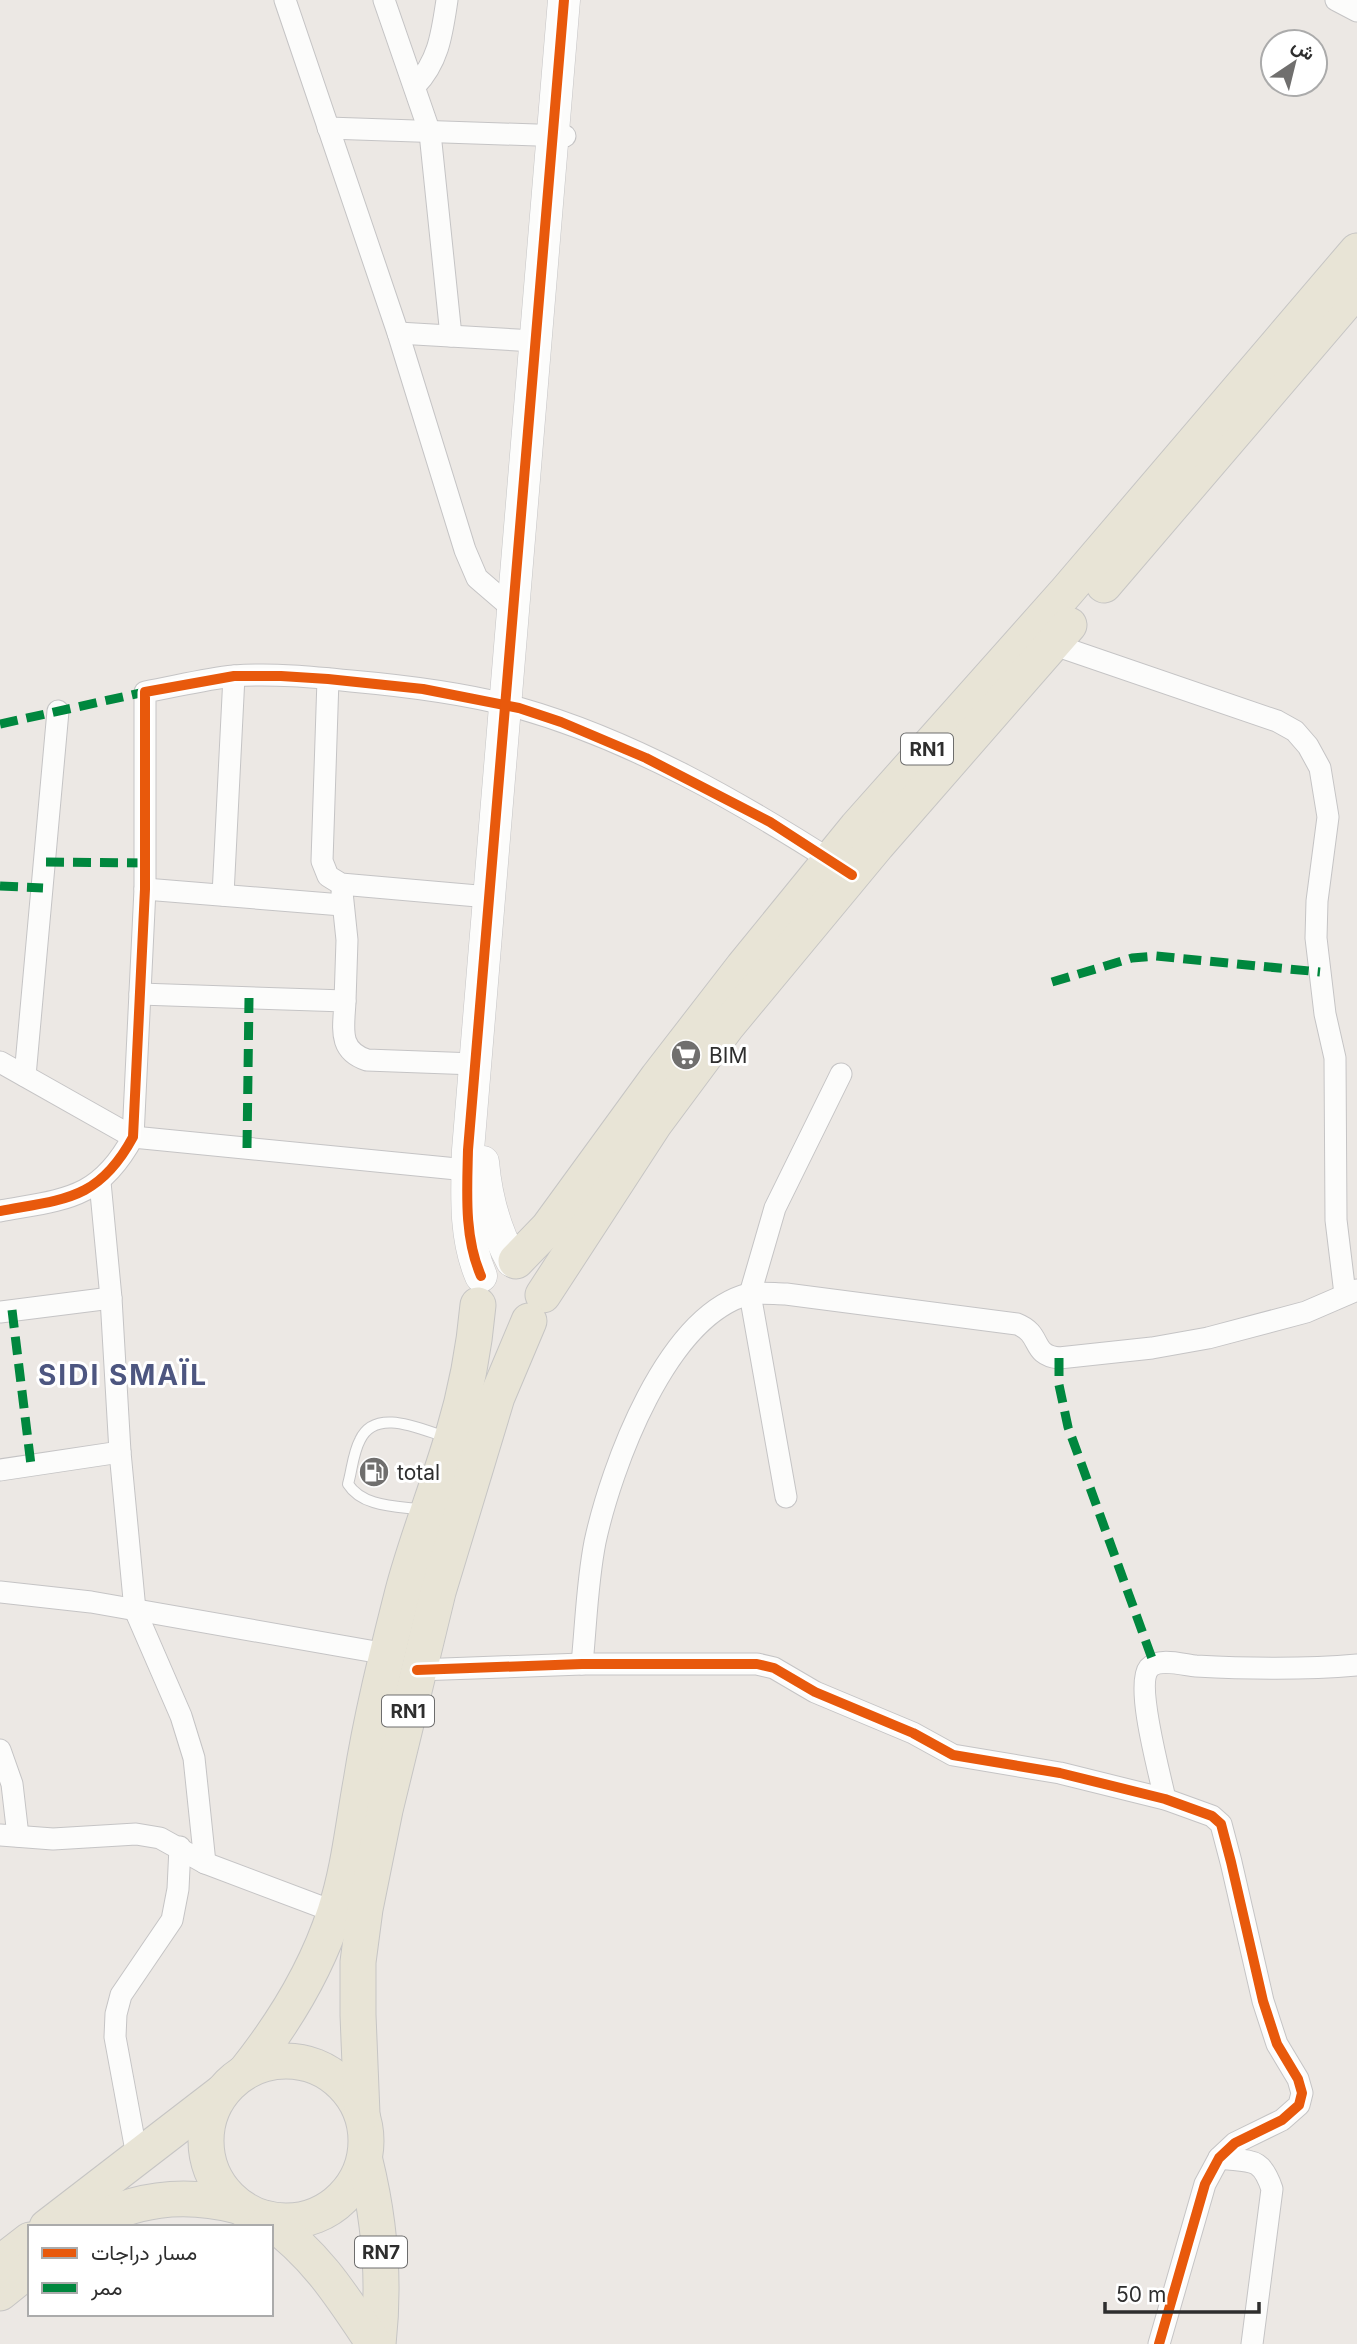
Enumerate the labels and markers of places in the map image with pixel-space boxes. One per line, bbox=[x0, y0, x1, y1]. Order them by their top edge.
supermarket icon: BIM bbox=[669, 1038, 703, 1072]
place label: BIM bbox=[709, 1043, 747, 1068]
fuel station icon: total bbox=[357, 1455, 391, 1489]
place label: total bbox=[397, 1460, 440, 1485]

